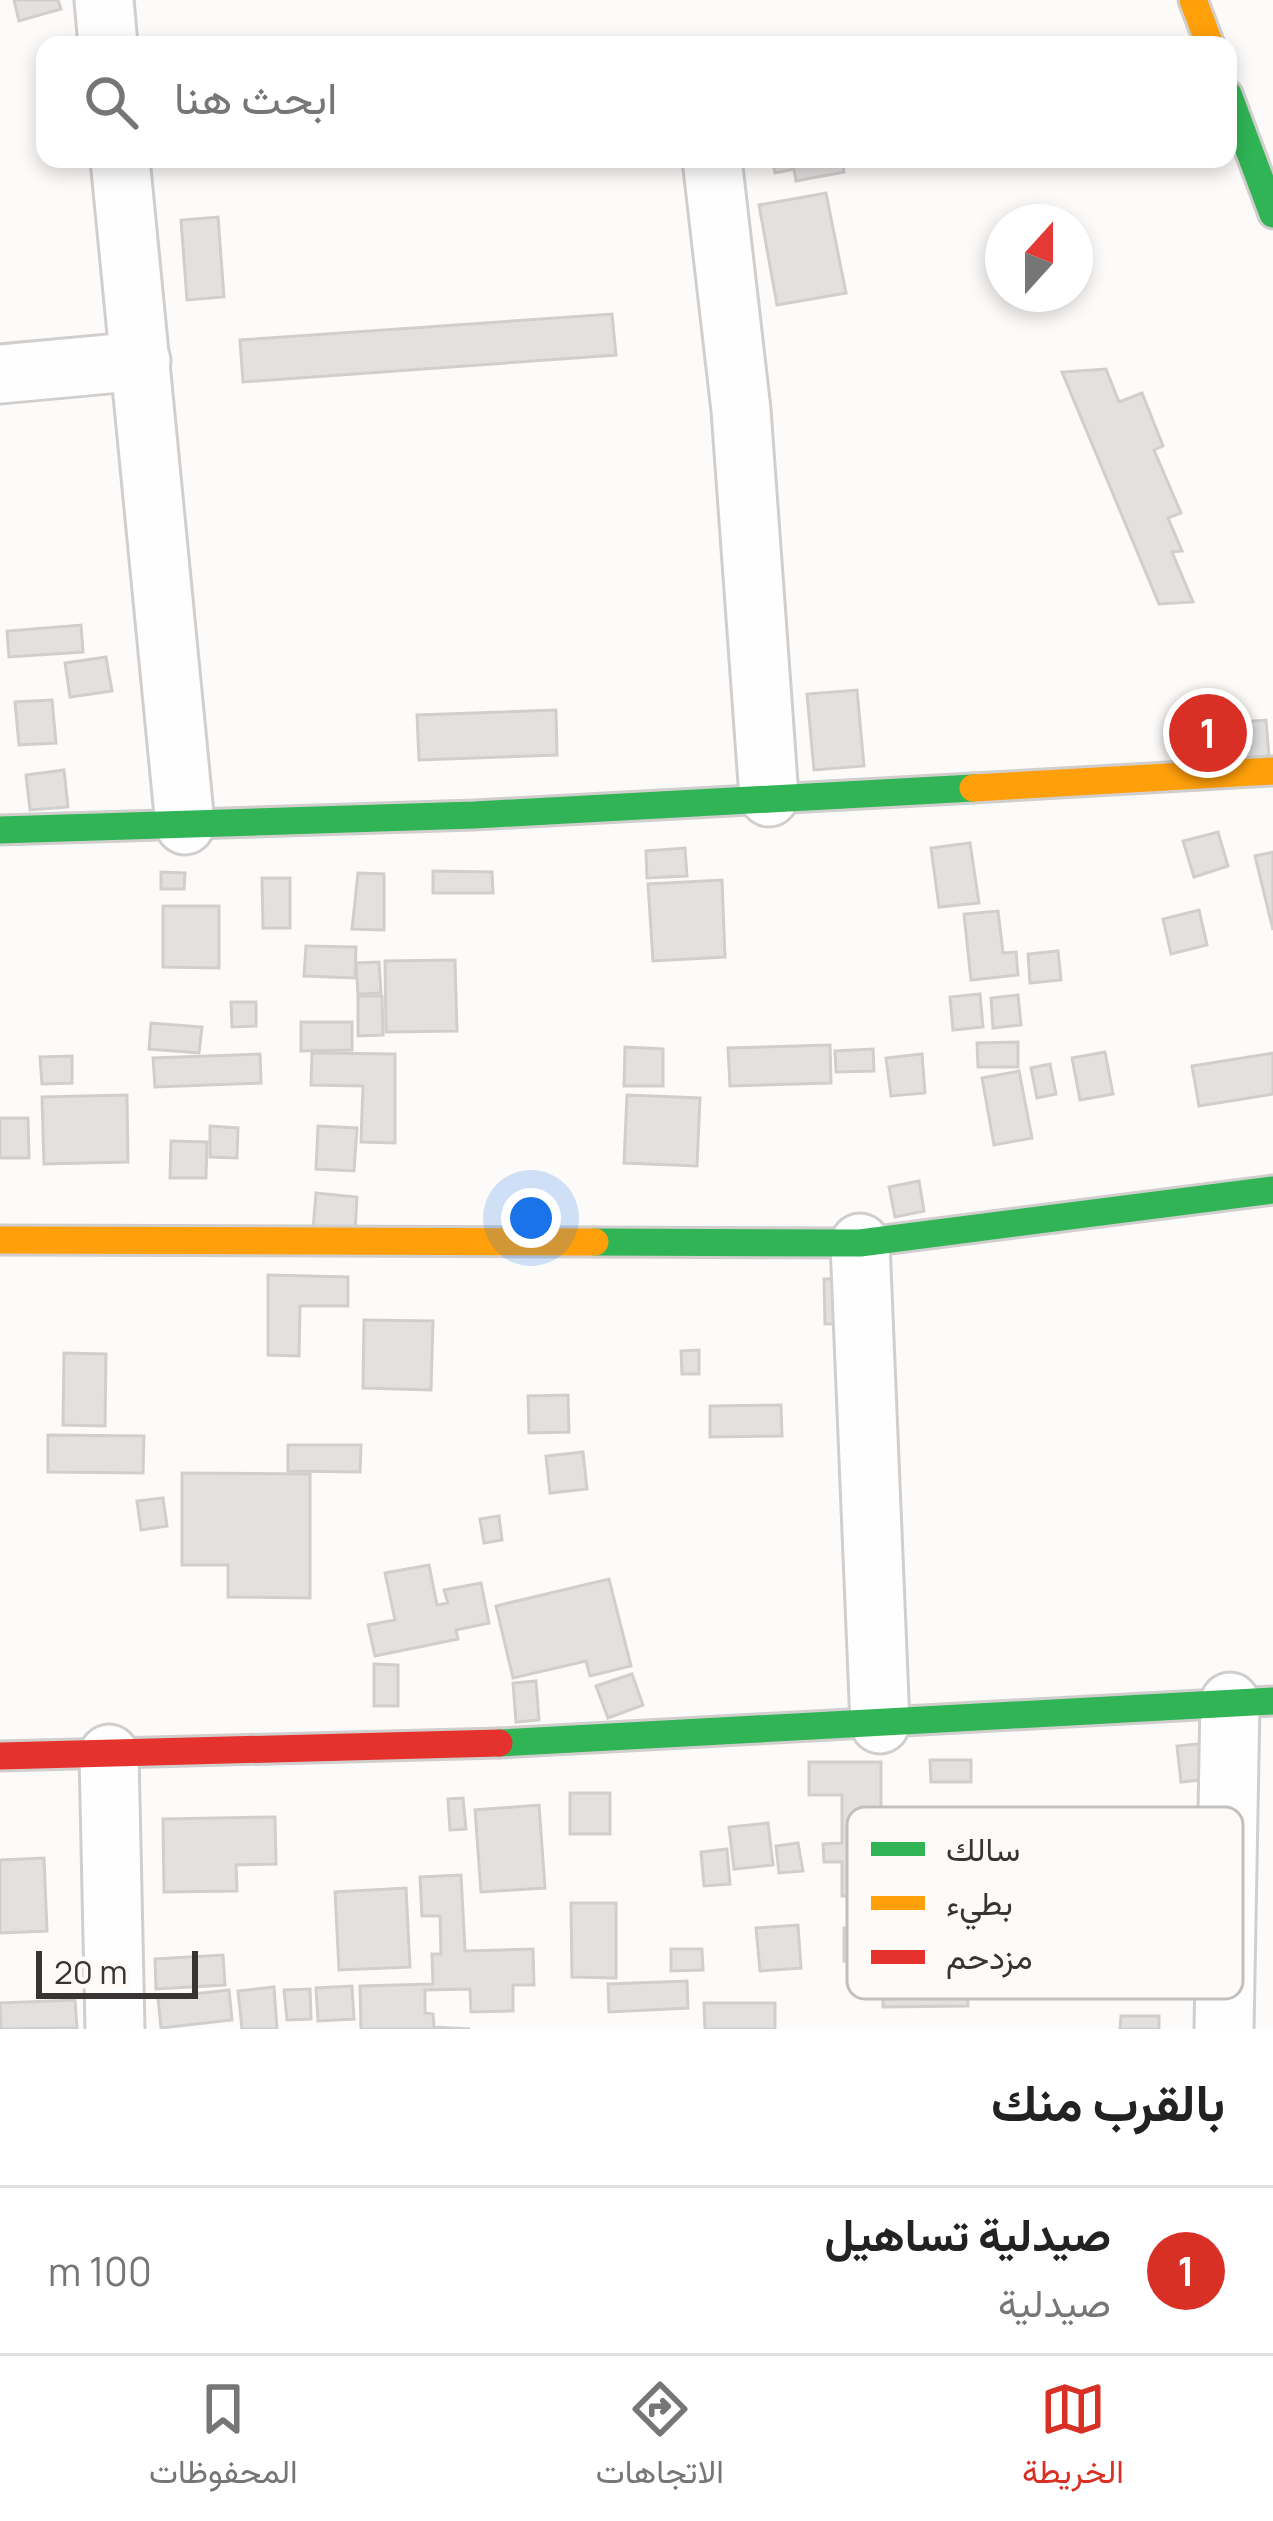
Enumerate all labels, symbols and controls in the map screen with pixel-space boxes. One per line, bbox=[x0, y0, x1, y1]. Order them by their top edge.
search box bbox=[36, 36, 1237, 168]
text: ابحث هنا bbox=[174, 66, 337, 128]
icon: search bbox=[78, 69, 144, 135]
north arrow bbox=[985, 204, 1093, 312]
pin: 1 bbox=[1169, 688, 1247, 778]
your location bbox=[501, 1188, 561, 1248]
legend bbox=[847, 1807, 1243, 1999]
text: سالك bbox=[946, 1826, 1020, 1871]
text: بطيء bbox=[946, 1880, 1013, 1930]
text: مزدحم bbox=[946, 1934, 1033, 1979]
scale bar bbox=[36, 1945, 198, 1998]
text: 20 m bbox=[54, 1949, 128, 1994]
text: بالقرب منك bbox=[991, 2067, 1225, 2136]
text: صيدلية تساهيل bbox=[825, 2203, 1111, 2265]
text: 100 m bbox=[48, 2244, 152, 2298]
text: 1 bbox=[1177, 2244, 1195, 2298]
text: صيدلية bbox=[998, 2275, 1111, 2329]
tab: المحفوظات bbox=[149, 2376, 298, 2501]
tab: الاتجاهات bbox=[596, 2376, 724, 2501]
tab: الخريطة bbox=[1022, 2376, 1124, 2501]

